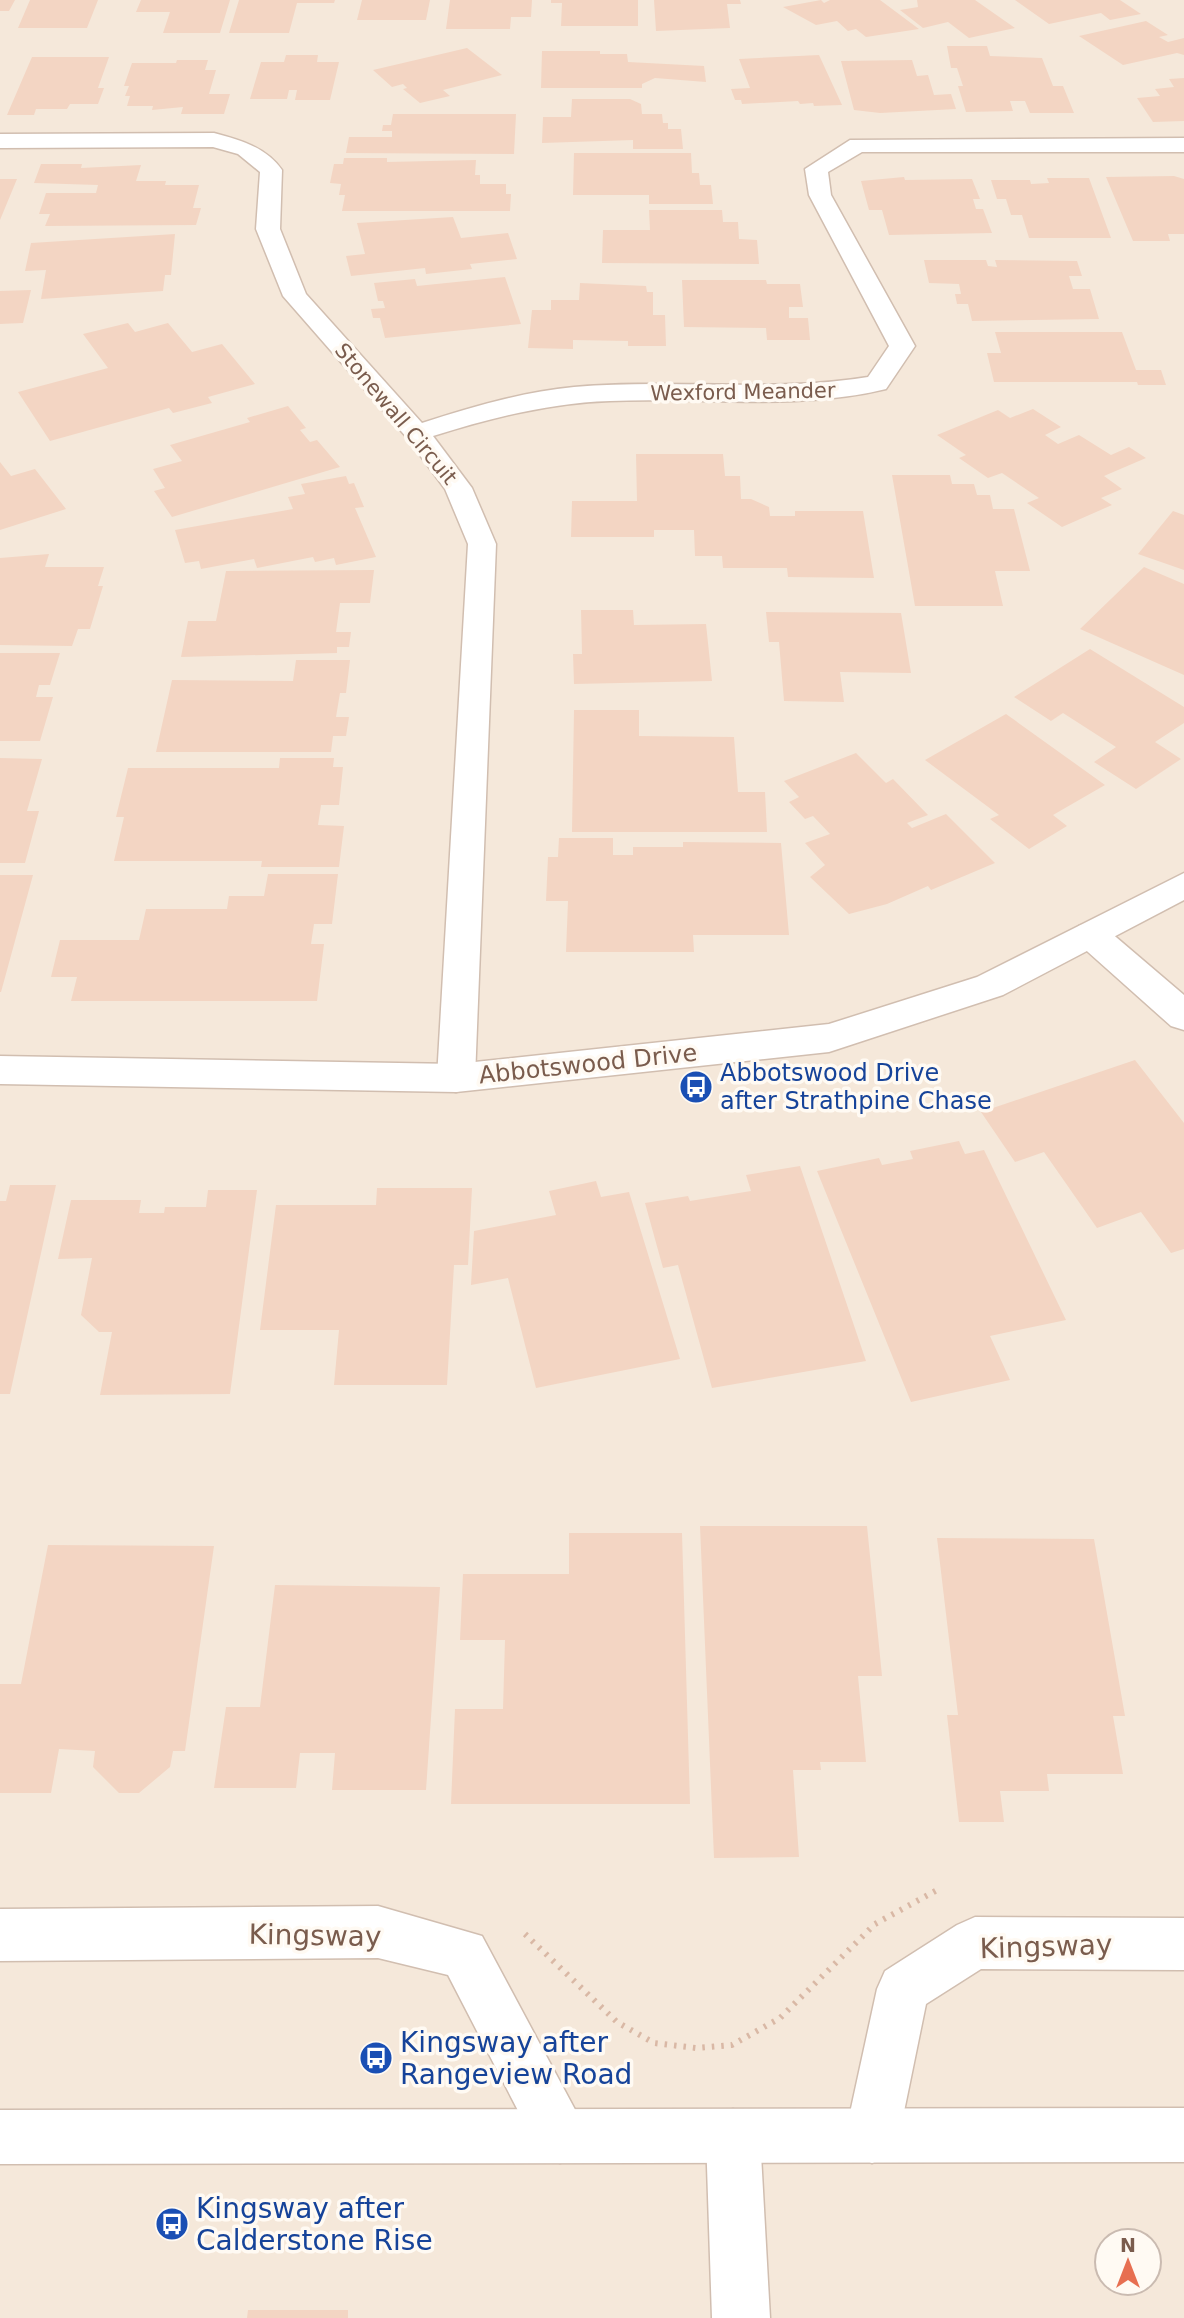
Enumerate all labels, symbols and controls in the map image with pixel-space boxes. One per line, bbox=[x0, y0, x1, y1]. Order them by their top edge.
street label: Stonewall Circuit bbox=[330, 339, 462, 489]
street label: Wexford Meander bbox=[650, 378, 836, 406]
street label: Abbotswood Drive bbox=[477, 1039, 699, 1089]
place label: Abbotswood Drive after Strathpine Chase bbox=[720, 1059, 992, 1115]
bus stop icon: Abbotswood Drive after Strathpine Chase bbox=[677, 1068, 715, 1106]
street label: Kingsway bbox=[248, 1918, 382, 1953]
street label: Kingsway bbox=[979, 1928, 1113, 1965]
place label: Kingsway after Rangeview Road bbox=[400, 2026, 632, 2091]
bus stop icon: Kingsway after Rangeview Road bbox=[357, 2039, 395, 2077]
place label: Kingsway after Calderstone Rise bbox=[196, 2192, 433, 2257]
bus stop icon: Kingsway after Calderstone Rise bbox=[153, 2205, 191, 2243]
north arrow bbox=[1093, 2227, 1163, 2297]
text: N bbox=[1120, 2234, 1136, 2256]

